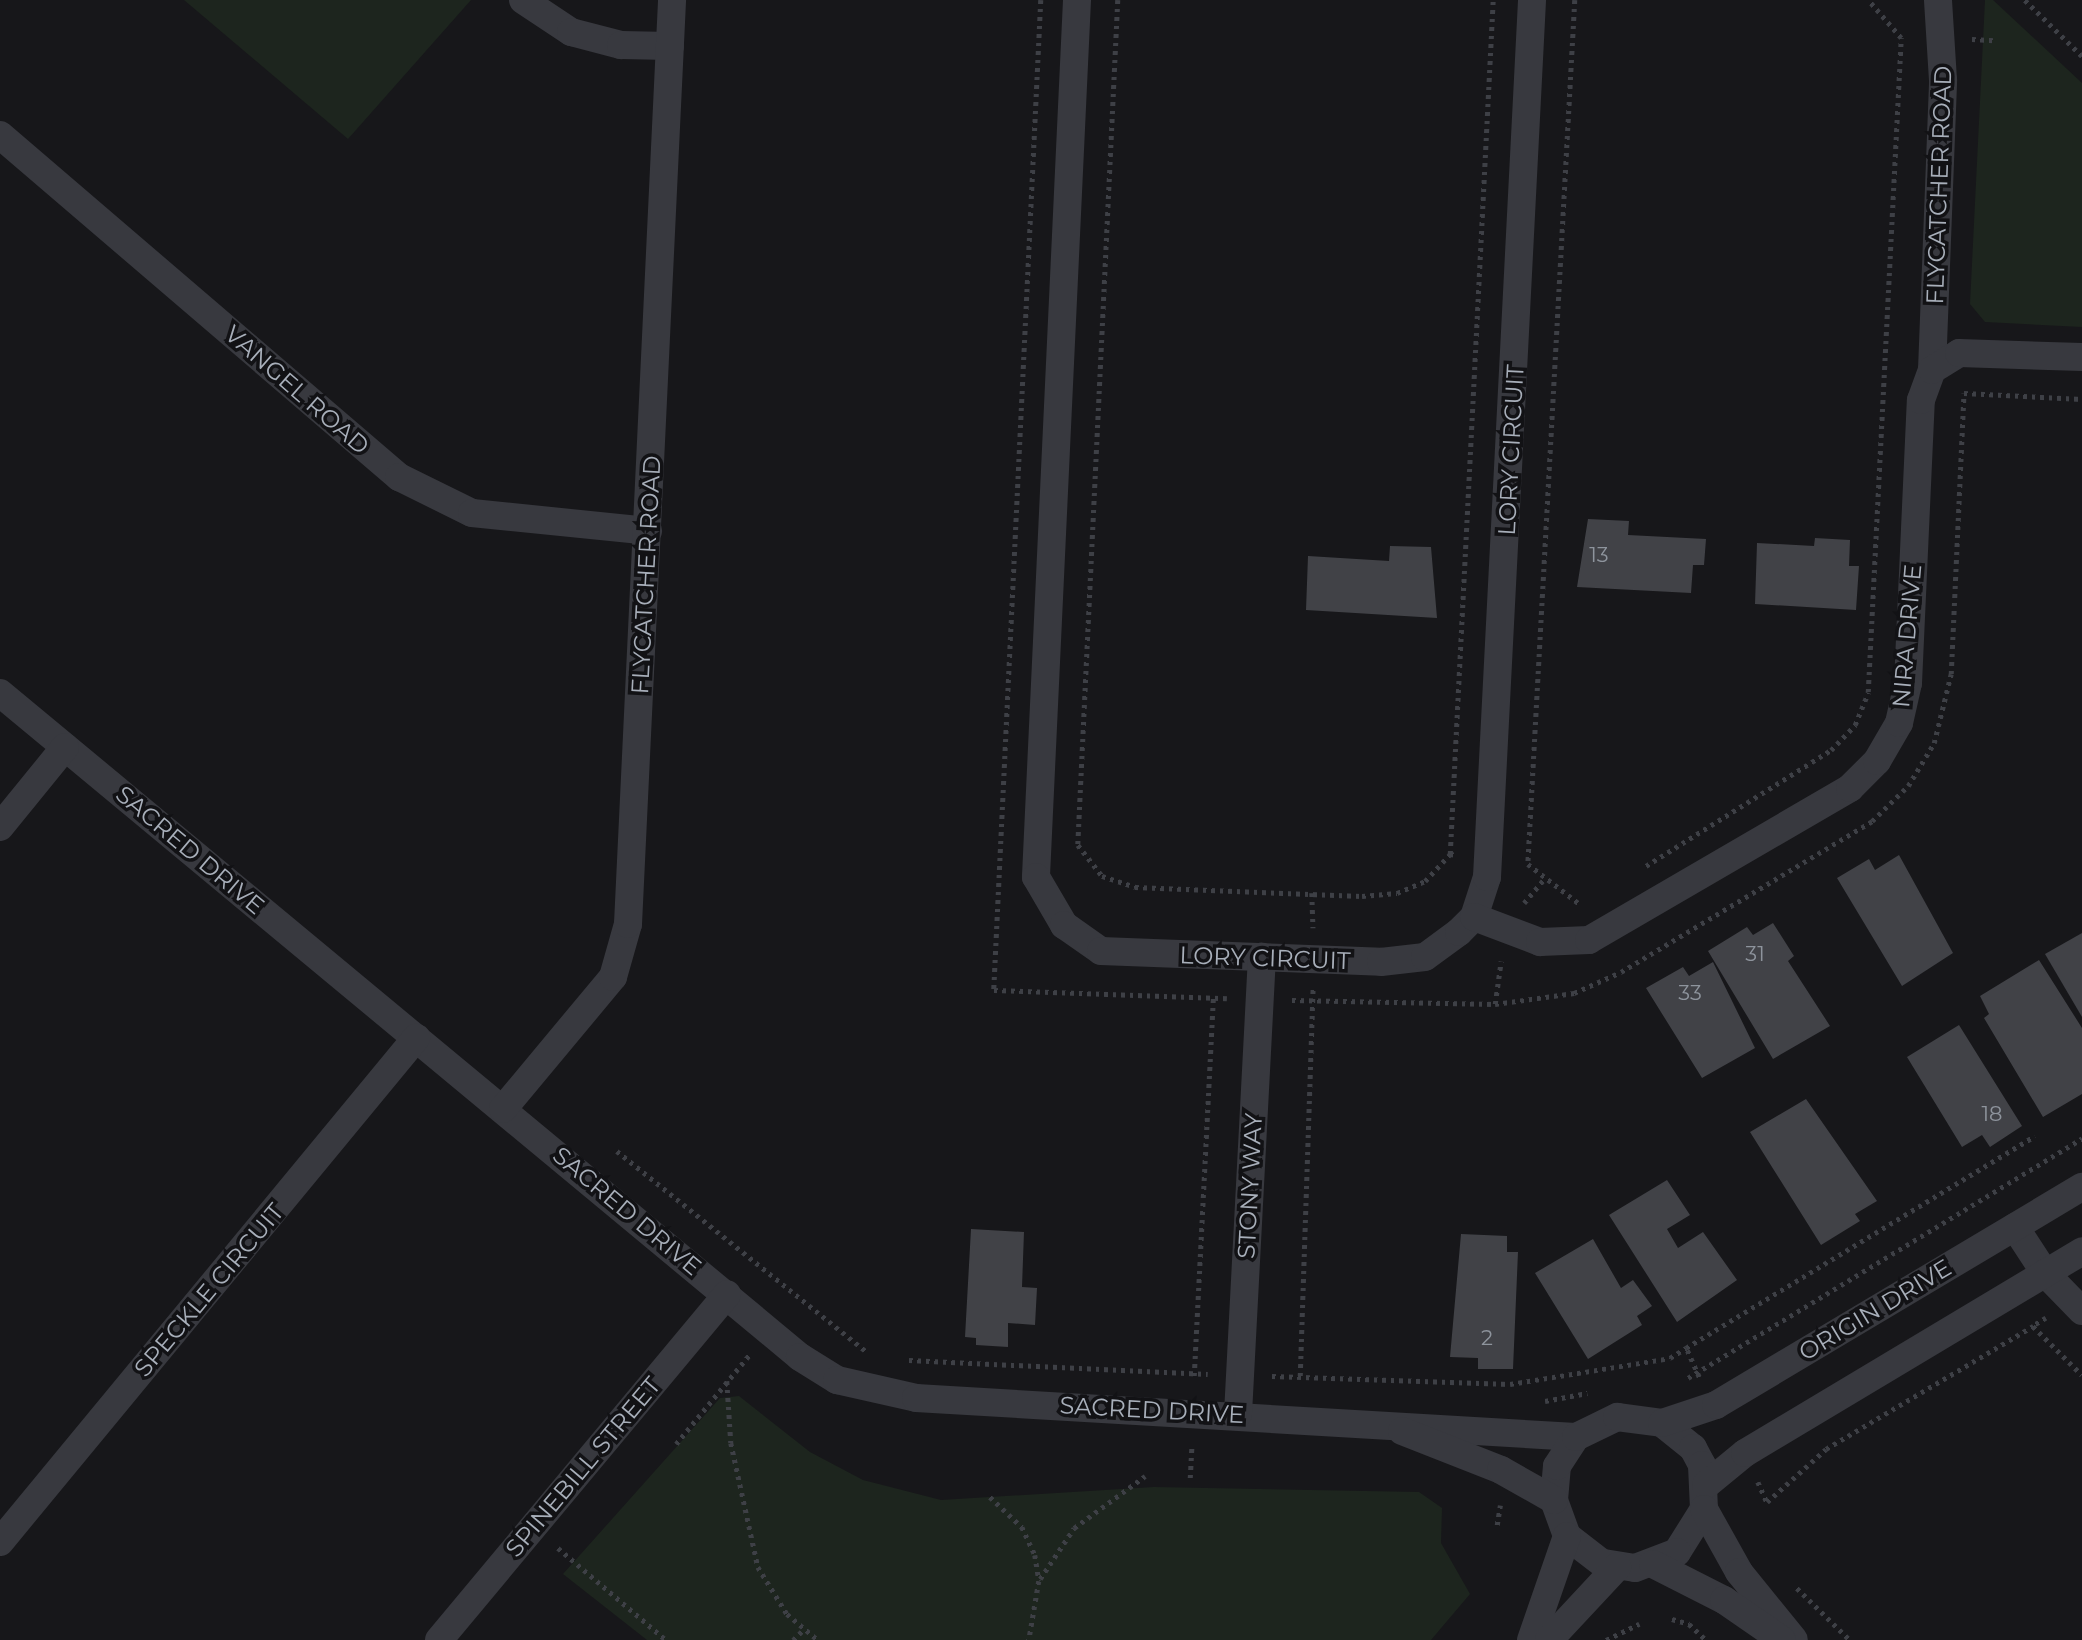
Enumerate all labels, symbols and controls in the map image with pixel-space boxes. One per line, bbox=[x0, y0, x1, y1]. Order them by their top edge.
street label: FLYCATCHER ROAD bbox=[1920, 65, 1958, 305]
street label: VANGEL ROAD bbox=[219, 319, 375, 461]
street label: LORY CIRCUIT bbox=[1492, 364, 1530, 536]
street label: FLYCATCHER ROAD bbox=[625, 455, 667, 695]
house number: 13 bbox=[1589, 542, 1609, 568]
street label: NIRA DRIVE bbox=[1886, 563, 1928, 709]
street label: SACRED DRIVE bbox=[110, 780, 270, 920]
street label: LORY CIRCUIT bbox=[1179, 941, 1351, 975]
house number: 31 bbox=[1745, 941, 1765, 967]
house number: 33 bbox=[1678, 980, 1702, 1006]
house number: 18 bbox=[1982, 1101, 2002, 1127]
street label: STONY WAY bbox=[1232, 1112, 1268, 1260]
street label: SACRED DRIVE bbox=[547, 1141, 707, 1281]
street label: SPECKLE CIRCUIT bbox=[128, 1198, 290, 1382]
street label: ORIGIN DRIVE bbox=[1794, 1253, 1956, 1367]
house number: 2 bbox=[1481, 1325, 1493, 1351]
street label: SPINEBILL STREET bbox=[499, 1371, 667, 1563]
street label: SACRED DRIVE bbox=[1059, 1391, 1245, 1429]

